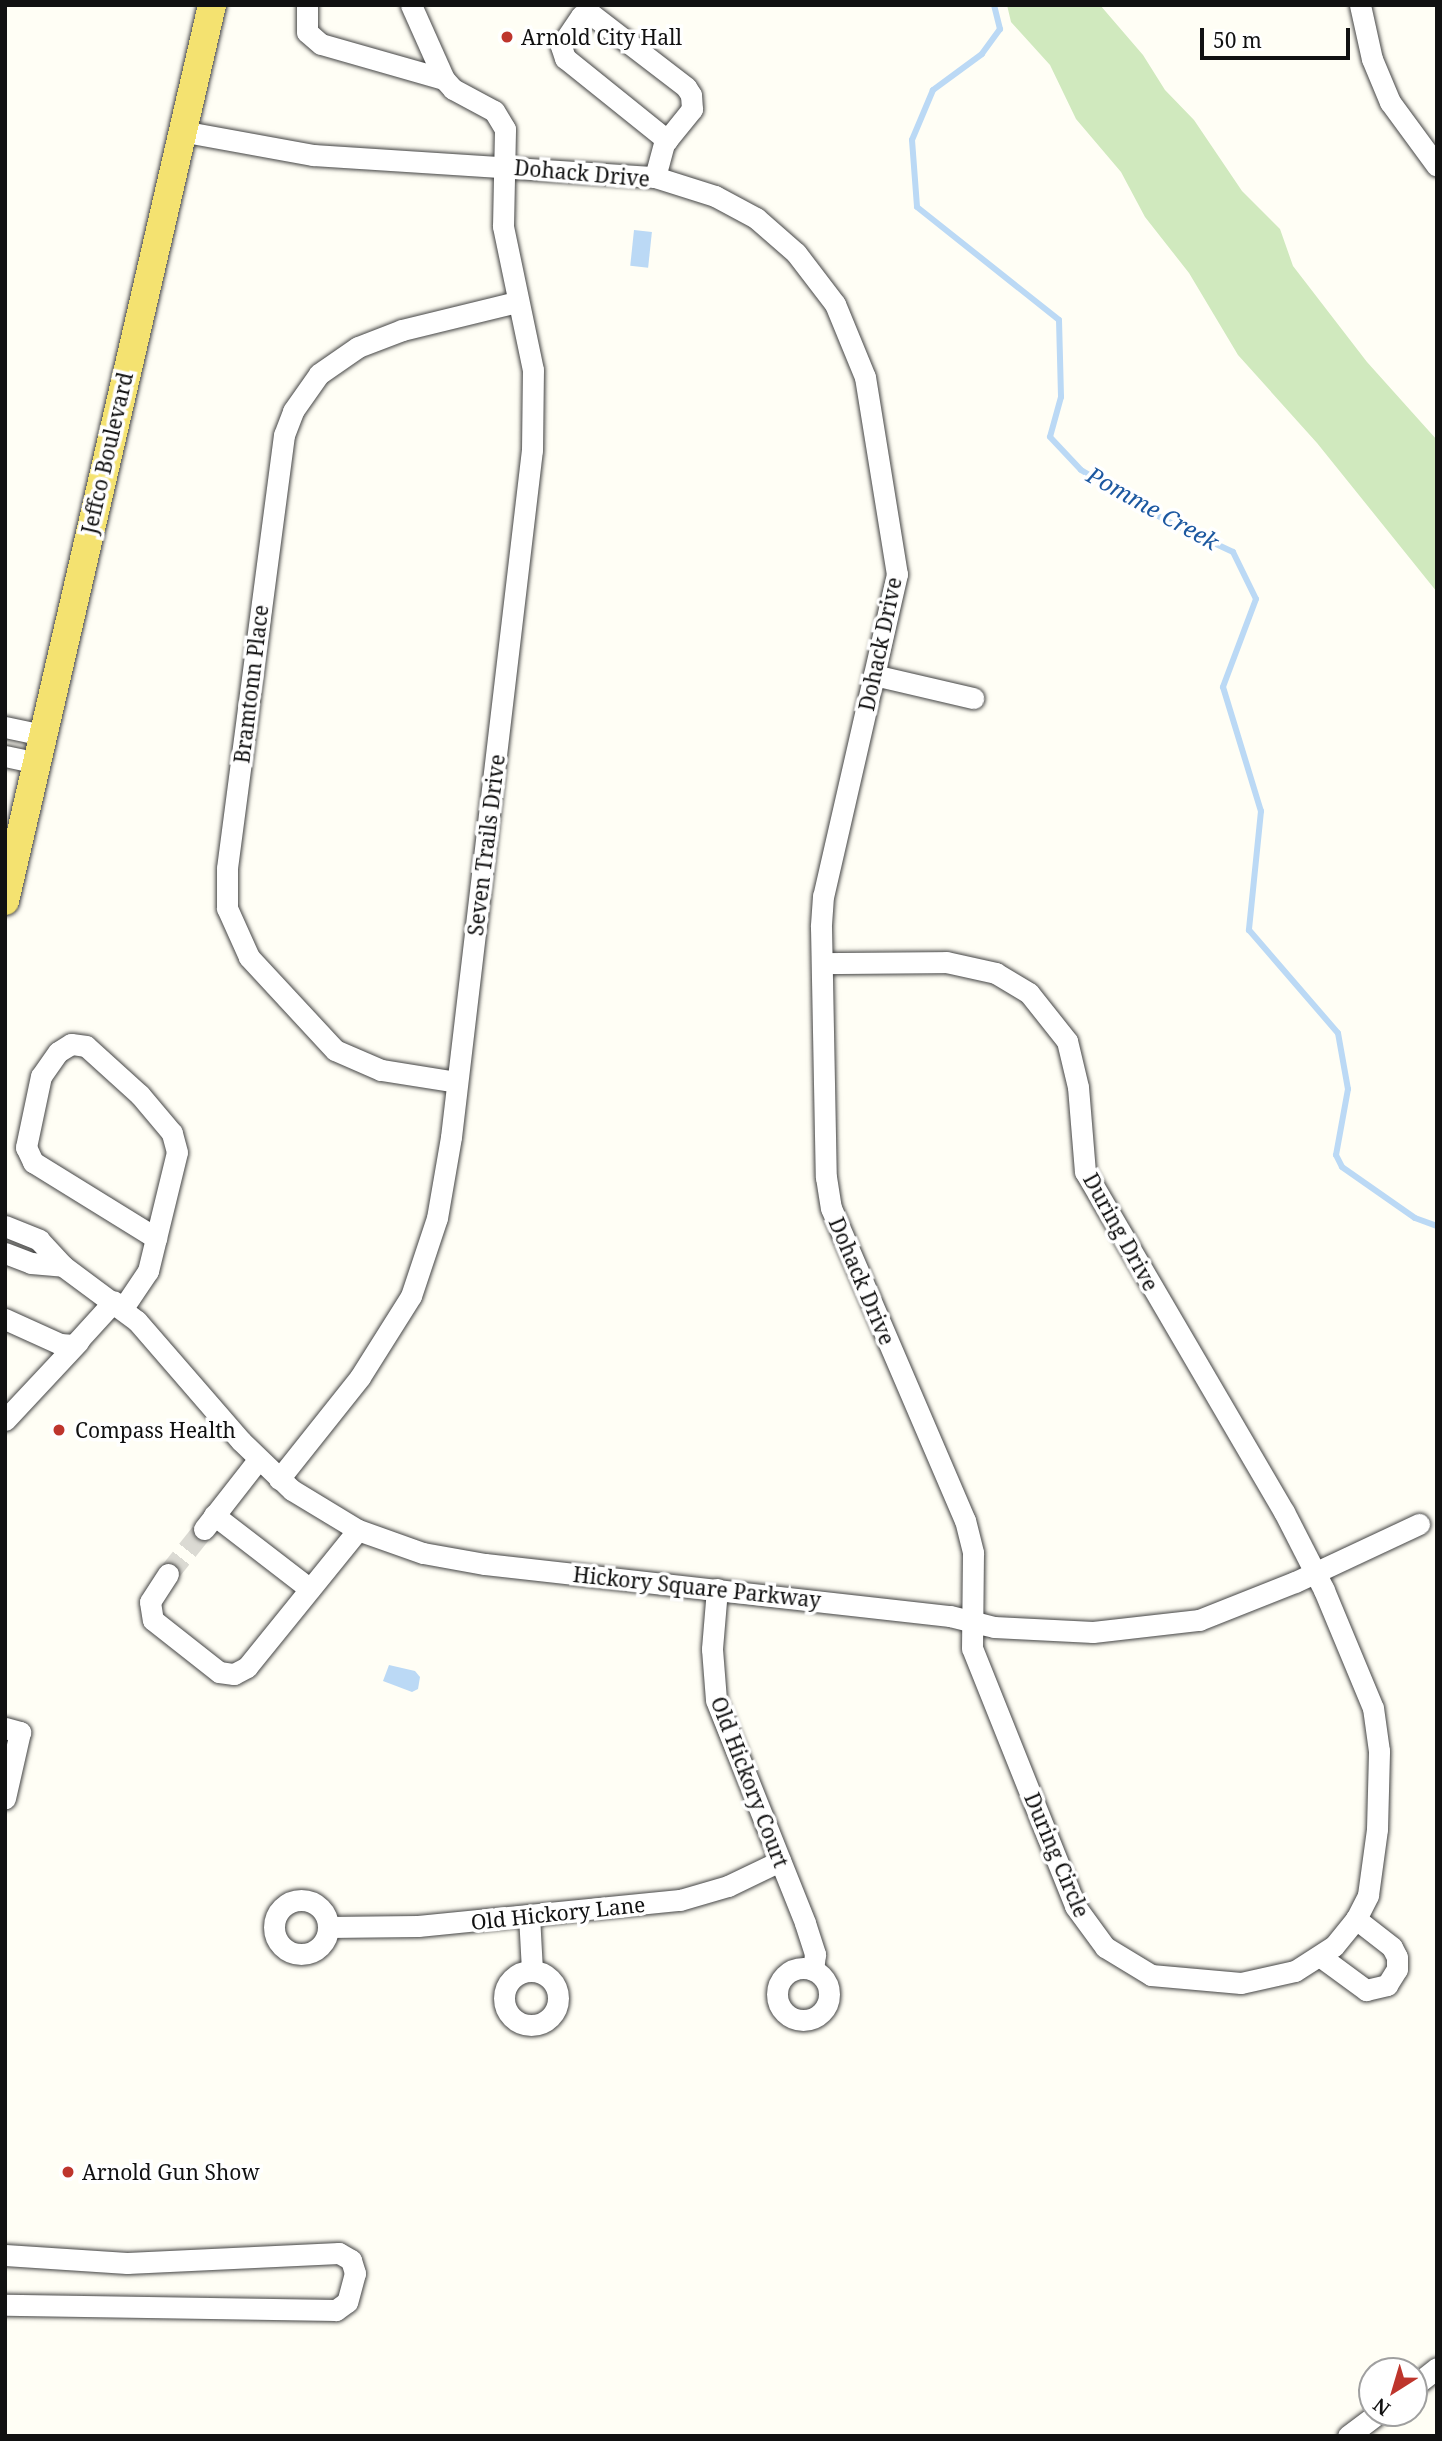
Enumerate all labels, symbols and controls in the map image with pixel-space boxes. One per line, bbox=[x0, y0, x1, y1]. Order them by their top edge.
scale bar bbox=[1204, 14, 1354, 58]
place label: Arnold City Hall bbox=[521, 24, 682, 50]
text: 50 m bbox=[1213, 26, 1262, 54]
marker: Arnold City Hall bbox=[499, 29, 515, 45]
street label: Dohack Drive bbox=[513, 155, 651, 191]
street label: Jeffco Boulevard bbox=[76, 370, 138, 536]
water label: Pomme Creek bbox=[1082, 460, 1224, 556]
street label: Dohack Drive bbox=[854, 575, 906, 713]
street label: Bramtonn Place bbox=[229, 603, 273, 765]
street label: Seven Trails Drive bbox=[462, 753, 510, 937]
street label: During Drive bbox=[1078, 1169, 1164, 1295]
street label: Dohack Drive bbox=[824, 1214, 900, 1348]
place label: Compass Health bbox=[75, 1417, 236, 1443]
marker: Compass Health bbox=[49, 1420, 69, 1440]
street label: Hickory Square Parkway bbox=[572, 1561, 822, 1613]
street label: Old Hickory Court bbox=[706, 1693, 794, 1871]
street label: During Circle bbox=[1019, 1789, 1095, 1921]
street label: Old Hickory Lane bbox=[470, 1891, 646, 1935]
place label: Arnold Gun Show bbox=[82, 2159, 260, 2185]
marker: Arnold Gun Show bbox=[60, 2164, 76, 2180]
north arrow bbox=[1358, 2357, 1428, 2427]
text: N bbox=[1368, 2392, 1395, 2422]

